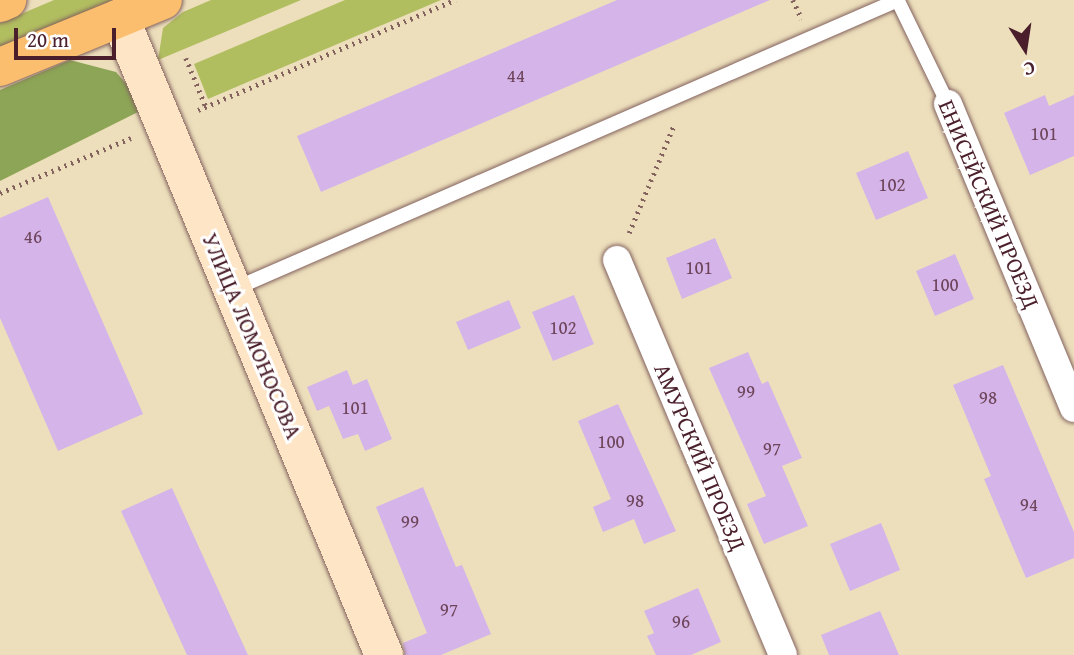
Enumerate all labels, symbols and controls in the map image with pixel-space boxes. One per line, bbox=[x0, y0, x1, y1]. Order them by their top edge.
scale bar bbox=[18, 14, 119, 58]
north arrow bbox=[990, 14, 1060, 84]
text: 20 m bbox=[27, 24, 69, 55]
text: С bbox=[1021, 55, 1038, 84]
house number: 44 bbox=[507, 65, 525, 87]
street label: ЕНИСЕЙСКИЙ ПРОЕЗД bbox=[933, 95, 1045, 313]
house number: 101 bbox=[1030, 123, 1058, 145]
house number: 102 bbox=[878, 174, 906, 196]
house number: 46 bbox=[24, 226, 42, 248]
street label: УЛИЦА ЛОМОНОСОВА bbox=[196, 229, 308, 443]
house number: 101 bbox=[685, 257, 713, 279]
house number: 100 bbox=[931, 274, 959, 296]
house number: 102 bbox=[549, 317, 577, 339]
street label: АМУРСКИЙ ПРОЕЗД bbox=[648, 359, 752, 555]
house number: 99 bbox=[737, 381, 755, 403]
house number: 98 bbox=[979, 387, 997, 409]
house number: 101 bbox=[341, 397, 369, 419]
house number: 100 bbox=[597, 431, 625, 453]
house number: 97 bbox=[763, 438, 781, 460]
house number: 98 bbox=[626, 490, 644, 512]
house number: 94 bbox=[1020, 494, 1038, 516]
house number: 99 bbox=[401, 511, 419, 533]
house number: 97 bbox=[440, 599, 458, 621]
house number: 96 bbox=[672, 611, 690, 633]

